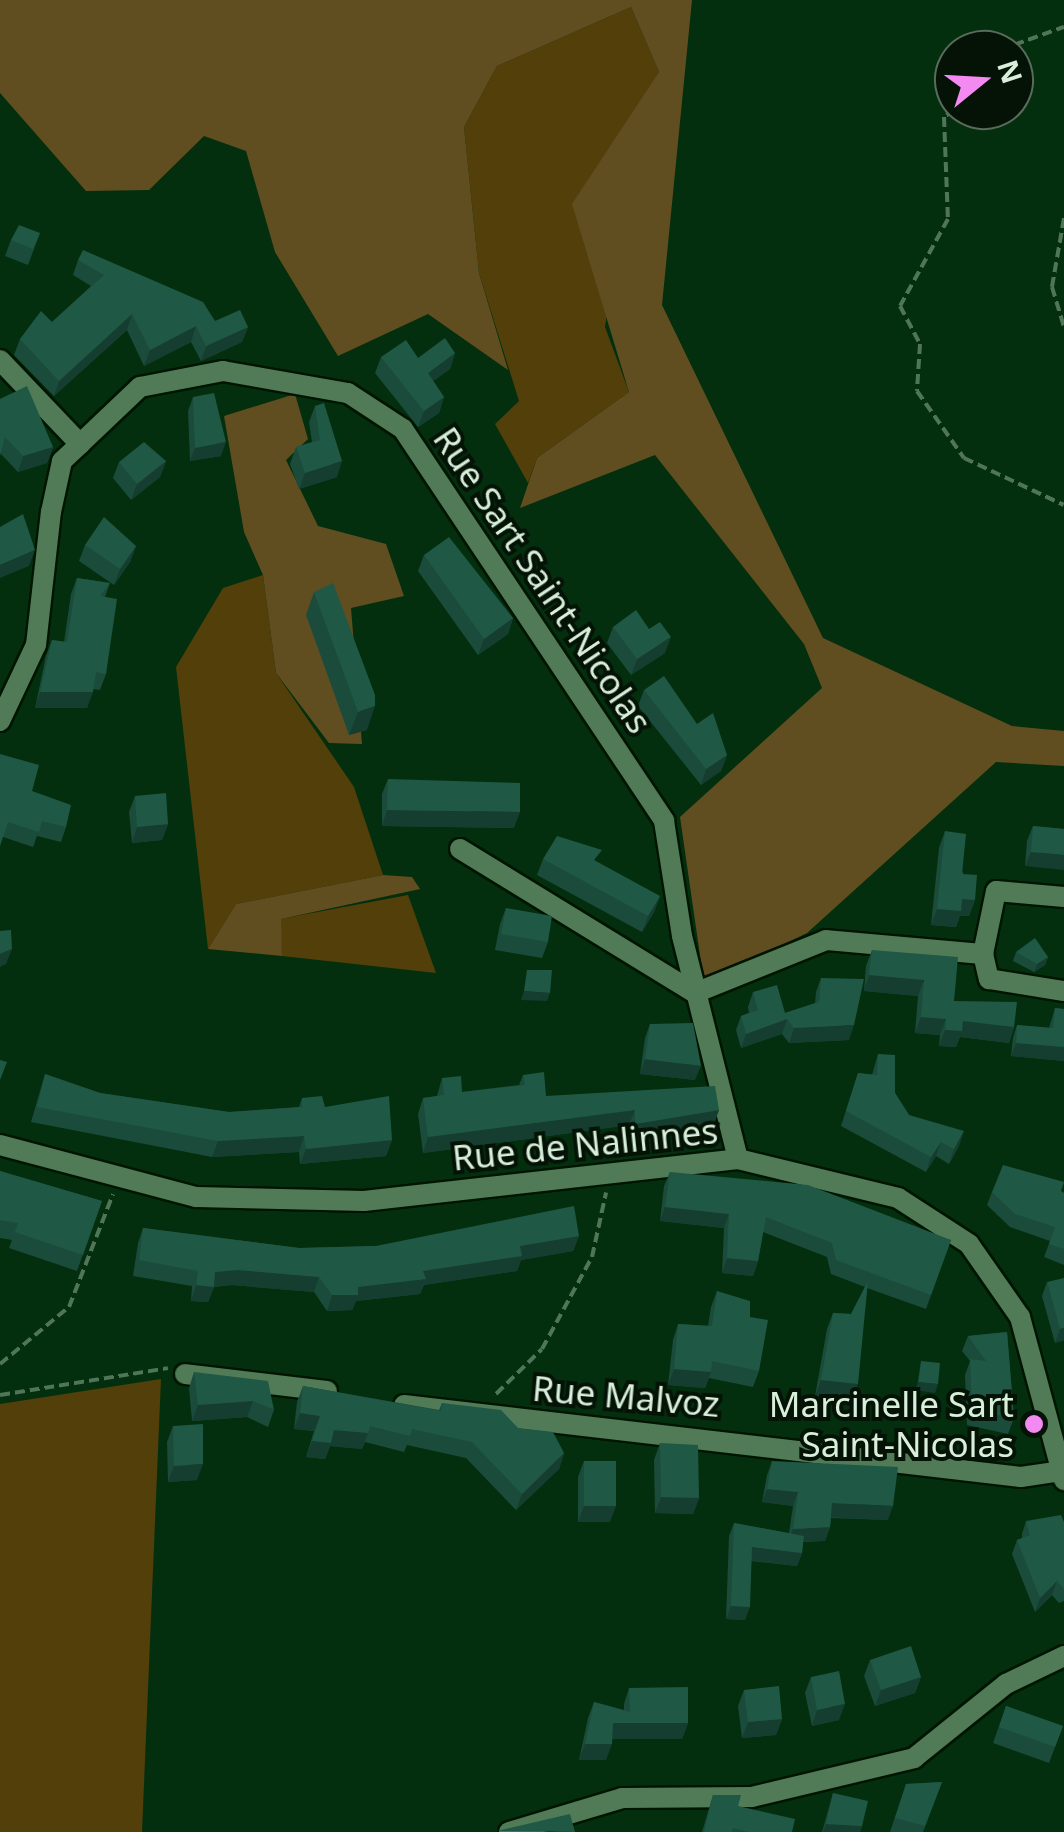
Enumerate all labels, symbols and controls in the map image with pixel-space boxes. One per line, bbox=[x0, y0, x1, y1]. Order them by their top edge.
north arrow bbox=[934, 30, 1034, 130]
text: N bbox=[989, 55, 1032, 88]
street label: Rue Sart Saint-Nicolas bbox=[425, 419, 661, 741]
street label: Rue de Nalinnes bbox=[450, 1109, 720, 1179]
street label: Rue Malvoz bbox=[531, 1367, 721, 1425]
place label: Marcinelle Sart Saint-Nicolas bbox=[769, 1383, 1014, 1465]
marker: Marcinelle Sart Saint-Nicolas bbox=[1023, 1413, 1045, 1435]

